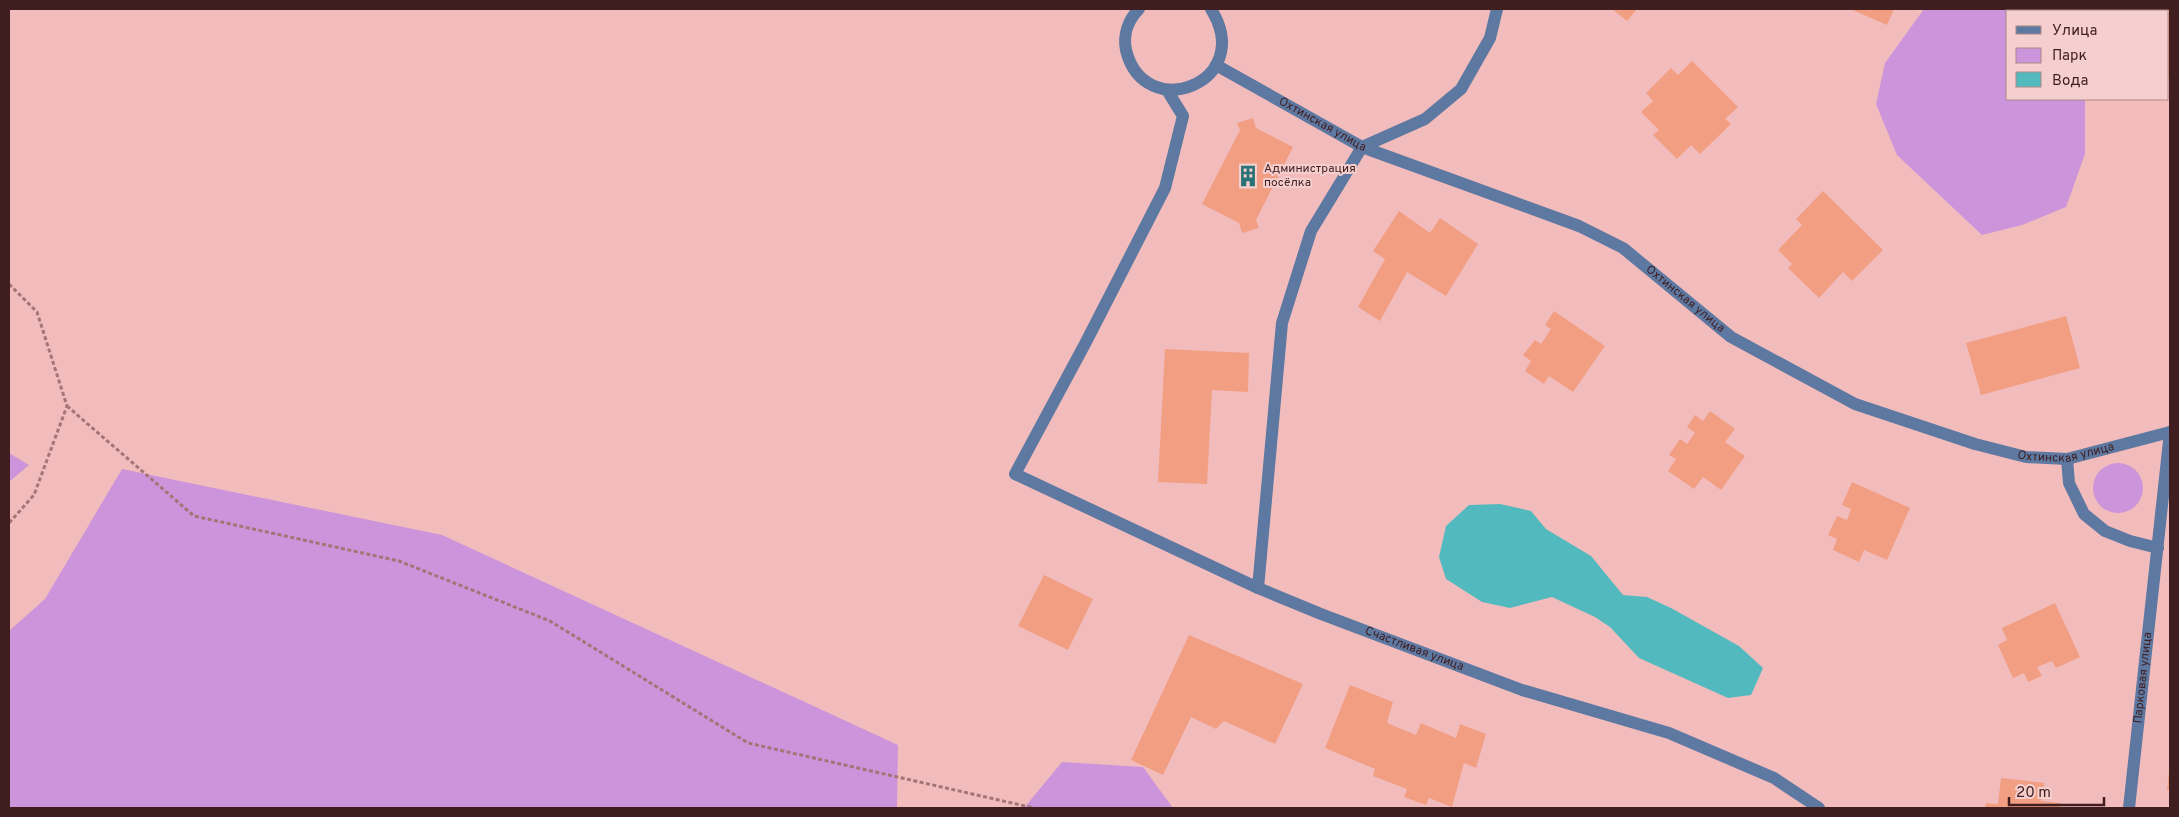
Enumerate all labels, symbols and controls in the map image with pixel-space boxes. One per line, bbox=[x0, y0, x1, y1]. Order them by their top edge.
legend bbox=[2006, 10, 2169, 100]
text: Улица bbox=[2052, 22, 2097, 41]
text: Парк bbox=[2052, 47, 2087, 66]
text: Вода bbox=[2052, 72, 2088, 91]
street label: Охтинская улица bbox=[1276, 94, 1368, 156]
place label: Администрация посёлка bbox=[1264, 161, 1356, 191]
building icon: Администрация посёлка bbox=[1235, 163, 1261, 189]
street label: Охтинская улица bbox=[1642, 262, 1728, 337]
street label: Охтинская улица bbox=[2016, 439, 2116, 467]
street label: Счастливая улица bbox=[1363, 623, 1466, 675]
street label: Парковая улица bbox=[2130, 631, 2156, 724]
scale bar bbox=[2009, 774, 2104, 806]
text: 20 m bbox=[2016, 784, 2051, 803]

